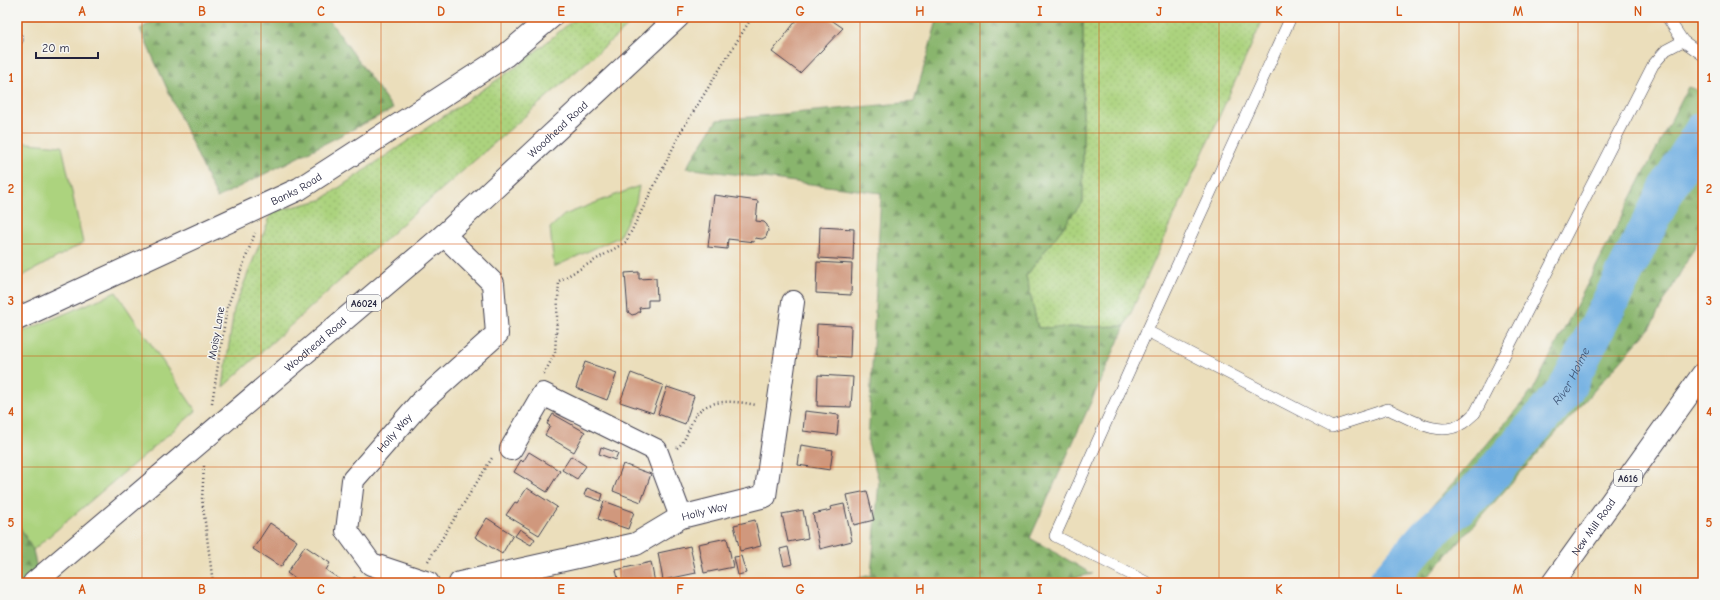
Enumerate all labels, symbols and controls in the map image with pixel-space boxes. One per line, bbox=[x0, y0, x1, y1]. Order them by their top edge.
text: A bbox=[78, 4, 86, 19]
text: B bbox=[198, 4, 206, 19]
text: C bbox=[317, 4, 325, 19]
text: D bbox=[437, 4, 445, 19]
text: E bbox=[557, 4, 565, 19]
text: F bbox=[676, 4, 684, 19]
text: G bbox=[795, 4, 805, 19]
text: H bbox=[915, 4, 925, 19]
text: I bbox=[1037, 4, 1043, 19]
text: J bbox=[1156, 4, 1162, 19]
text: K bbox=[1275, 4, 1283, 19]
text: L bbox=[1396, 4, 1403, 19]
text: M bbox=[1513, 4, 1524, 19]
text: N bbox=[1634, 4, 1642, 19]
scale bar bbox=[36, 34, 98, 60]
text: 20 m bbox=[42, 41, 70, 55]
text: 1 bbox=[8, 70, 14, 85]
text: 1 bbox=[1706, 70, 1712, 85]
street label: Woodhead Road bbox=[525, 98, 591, 161]
street label: Banks Road bbox=[269, 170, 324, 208]
text: 2 bbox=[8, 181, 14, 196]
text: 2 bbox=[1706, 181, 1712, 196]
text: 3 bbox=[8, 293, 14, 308]
text: 3 bbox=[1706, 293, 1712, 308]
road number: A6024 bbox=[347, 295, 381, 311]
street label: Moisy Lane bbox=[205, 305, 228, 360]
street label: Woodhead Road bbox=[282, 315, 349, 374]
water label: River Holme bbox=[1549, 345, 1593, 407]
text: 4 bbox=[8, 404, 14, 419]
text: 4 bbox=[1706, 404, 1712, 419]
street label: Holly Way bbox=[374, 411, 415, 455]
road number: A616 bbox=[1614, 470, 1642, 486]
street label: New Mill Road bbox=[1569, 496, 1619, 558]
street label: Holly Way bbox=[680, 500, 729, 524]
text: 5 bbox=[8, 515, 15, 530]
text: 5 bbox=[1706, 515, 1713, 530]
text: A bbox=[78, 582, 86, 597]
text: B bbox=[198, 582, 206, 597]
text: C bbox=[317, 582, 325, 597]
text: D bbox=[437, 582, 445, 597]
text: E bbox=[557, 582, 565, 597]
text: F bbox=[676, 582, 684, 597]
text: G bbox=[795, 582, 805, 597]
text: H bbox=[915, 582, 925, 597]
text: I bbox=[1037, 582, 1043, 597]
text: J bbox=[1156, 582, 1162, 597]
text: K bbox=[1275, 582, 1283, 597]
text: L bbox=[1396, 582, 1403, 597]
text: M bbox=[1513, 582, 1524, 597]
text: N bbox=[1634, 582, 1642, 597]

